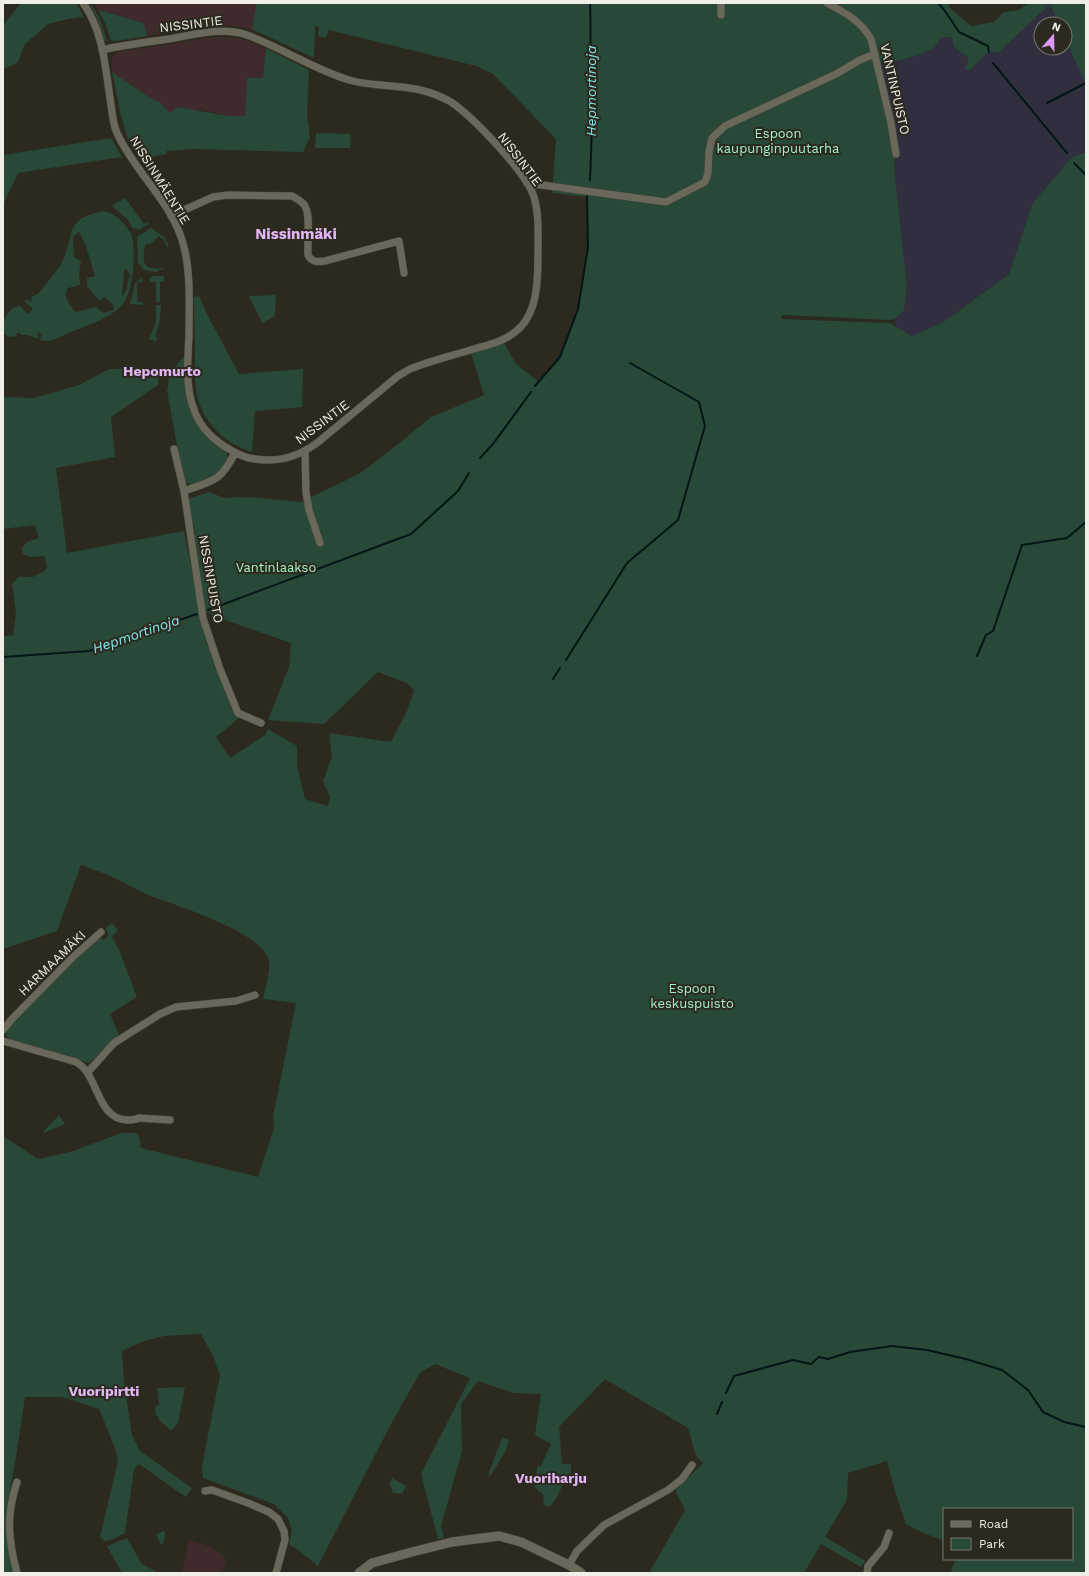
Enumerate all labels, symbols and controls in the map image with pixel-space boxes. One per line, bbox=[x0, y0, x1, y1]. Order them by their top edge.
street label: NISSINTIE bbox=[159, 13, 223, 35]
north arrow bbox=[1033, 16, 1073, 56]
text: N bbox=[1050, 20, 1062, 35]
street label: VANTINPUISTO bbox=[877, 42, 913, 136]
water label: Hepmortinoja bbox=[583, 45, 599, 137]
park label: Espoon kaupunginpuutarha bbox=[717, 126, 840, 156]
street label: NISSINTIE bbox=[495, 129, 545, 189]
street label: NISSINMÄENTIE bbox=[127, 133, 193, 227]
district label: Nissinmäki bbox=[255, 225, 337, 243]
district label: Hepomurto bbox=[123, 363, 201, 379]
street label: NISSINTIE bbox=[292, 397, 352, 447]
street label: NISSINPUISTO bbox=[196, 534, 226, 624]
park label: Vantinlaakso bbox=[236, 560, 316, 575]
water label: Hepmortinoja bbox=[90, 611, 182, 656]
street label: HARMAAMÄKI bbox=[15, 927, 89, 999]
park label: Espoon keskuspuisto bbox=[650, 981, 734, 1011]
district label: Vuoripirtti bbox=[69, 1383, 139, 1399]
district label: Vuoriharju bbox=[515, 1470, 587, 1486]
legend bbox=[943, 1508, 1073, 1560]
text: Road bbox=[979, 1517, 1008, 1531]
text: Park bbox=[979, 1537, 1005, 1551]

